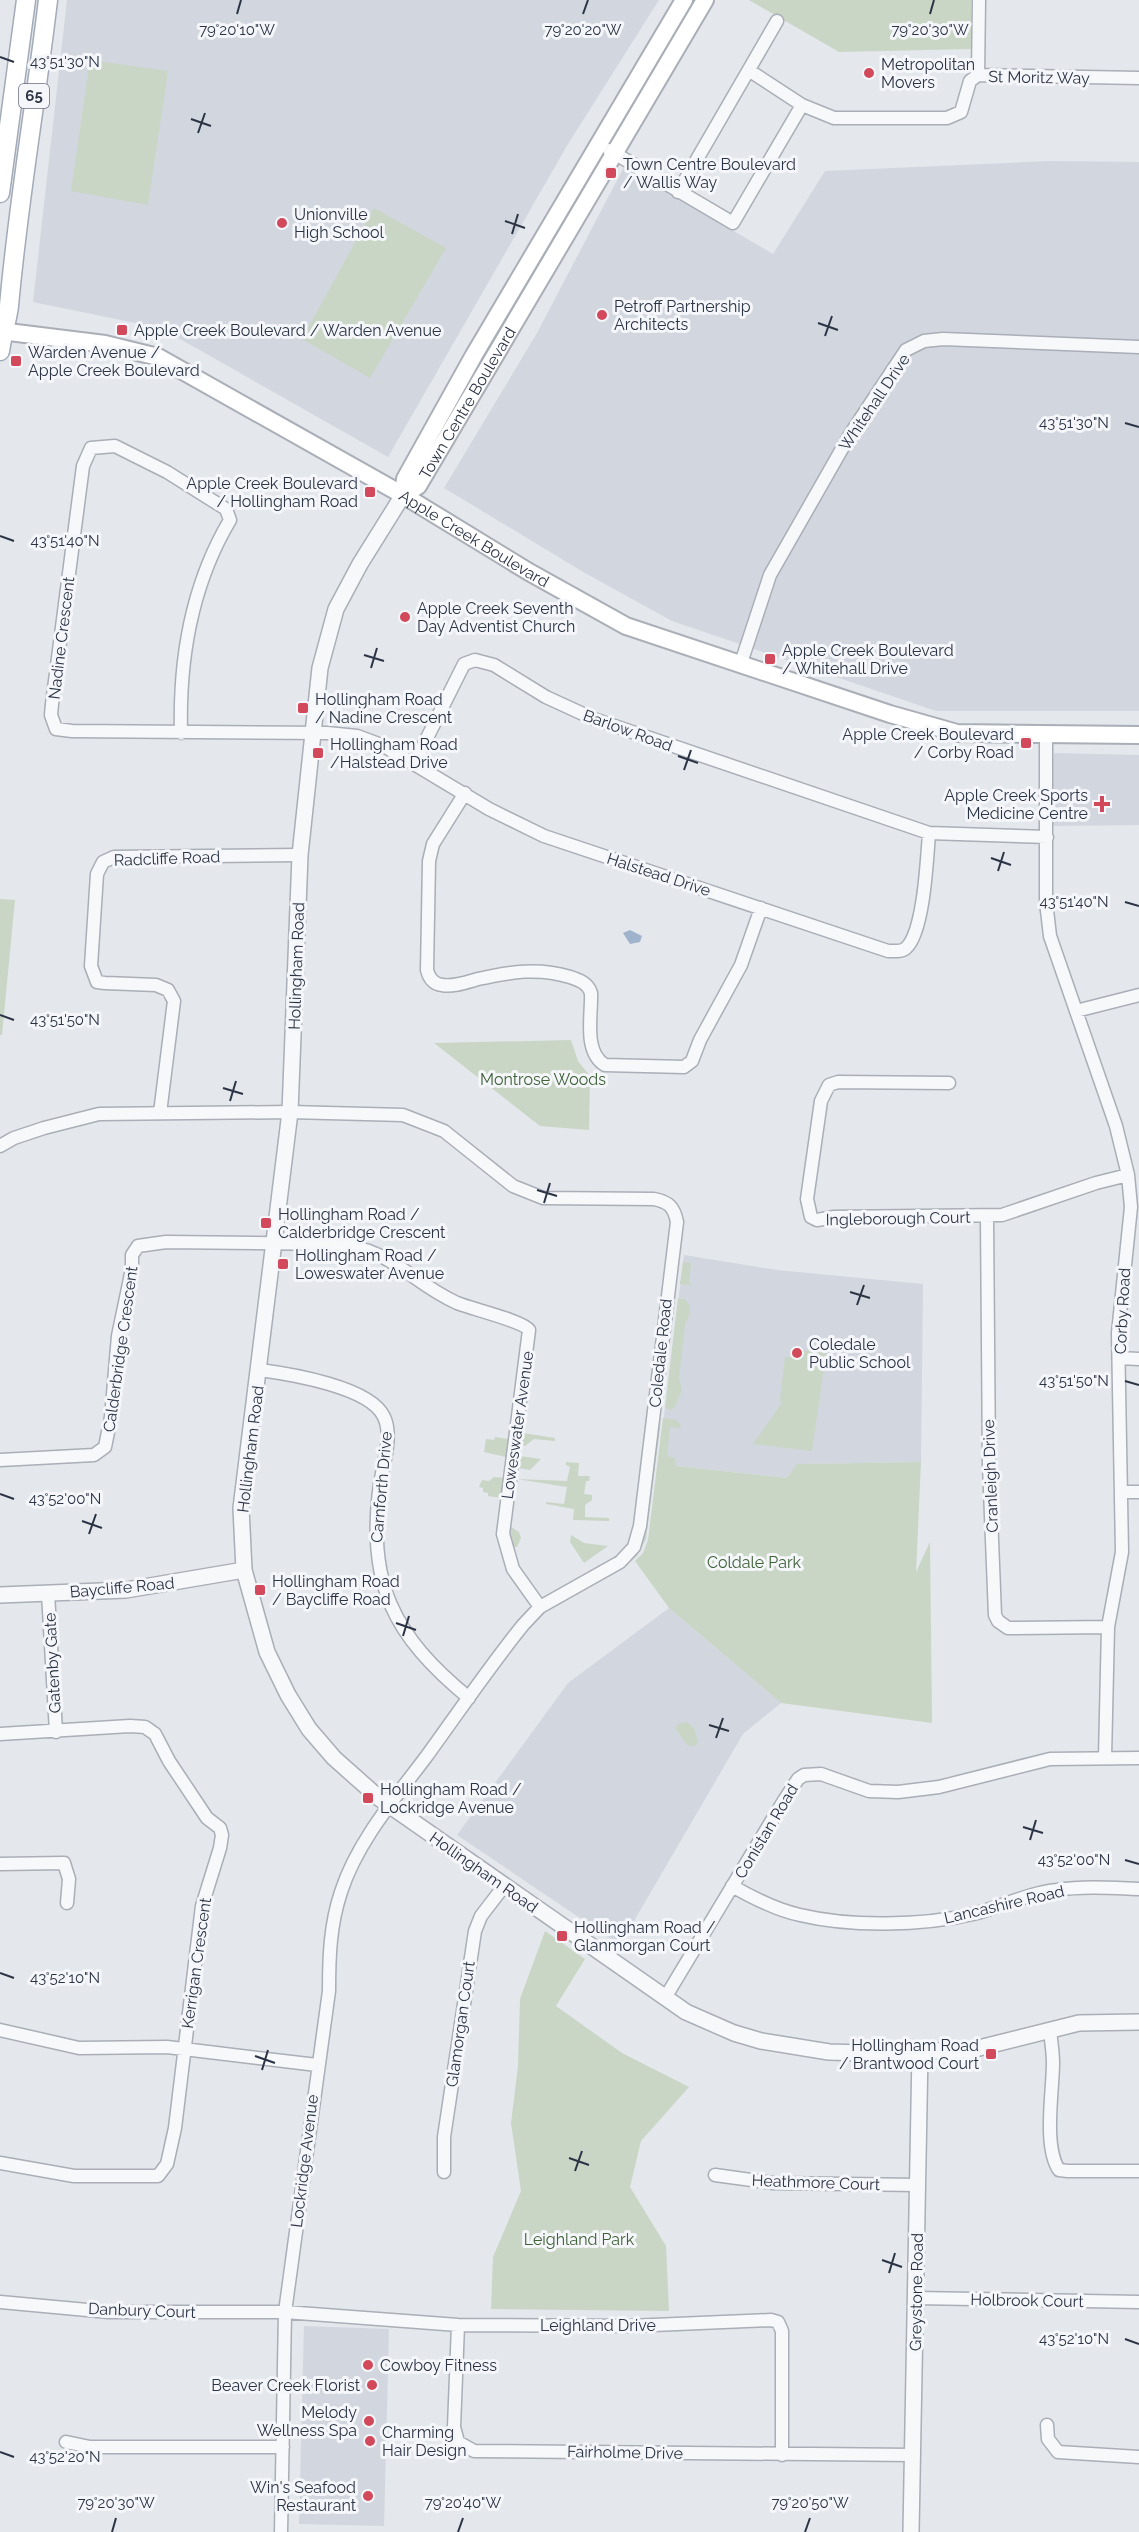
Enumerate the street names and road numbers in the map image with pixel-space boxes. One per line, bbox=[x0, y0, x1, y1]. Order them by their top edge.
street label: St Moritz Way bbox=[988, 67, 1090, 88]
road number: 65 bbox=[19, 84, 49, 108]
street label: Town Centre Boulevard bbox=[415, 324, 520, 483]
street label: Whitehall Drive bbox=[835, 350, 914, 454]
street label: Apple Creek Boulevard bbox=[396, 486, 552, 591]
street label: Nadine Crescent bbox=[45, 575, 79, 700]
street label: Barlow Road bbox=[581, 706, 675, 755]
street label: Radcliffe Road bbox=[113, 847, 221, 870]
street label: Halstead Drive bbox=[605, 849, 713, 900]
street label: Hollingham Road bbox=[285, 902, 308, 1030]
street label: Ingleborough Court bbox=[825, 1208, 971, 1229]
street label: Calderbridge Crescent bbox=[99, 1264, 142, 1433]
street label: Corby Road bbox=[1111, 1267, 1134, 1355]
street label: Coledale Road bbox=[645, 1298, 676, 1408]
street label: Loweswater Avenue bbox=[498, 1350, 537, 1500]
street label: Hollingham Road bbox=[233, 1384, 268, 1514]
street label: Cranleigh Drive bbox=[979, 1419, 1002, 1533]
street label: Carnforth Drive bbox=[367, 1431, 396, 1543]
street label: Baycliffe Road bbox=[69, 1573, 175, 1602]
street label: Gatenby Gate bbox=[40, 1612, 65, 1714]
street label: Conistan Road bbox=[731, 1781, 802, 1882]
street label: Hollingham Road bbox=[426, 1828, 542, 1917]
street label: Lancashire Road bbox=[942, 1881, 1066, 1928]
street label: Kerrigan Crescent bbox=[178, 1896, 215, 2030]
street label: Glamorgan Court bbox=[442, 1959, 479, 2088]
street label: Lockridge Avenue bbox=[287, 2093, 322, 2229]
street label: Heathmore Court bbox=[751, 2171, 881, 2194]
street label: Greystone Road bbox=[906, 2233, 927, 2351]
street label: Holbrook Court bbox=[970, 2290, 1084, 2311]
street label: Danbury Court bbox=[88, 2299, 197, 2322]
street label: Leighland Drive bbox=[540, 2316, 656, 2335]
street label: Fairholme Drive bbox=[567, 2442, 683, 2463]

